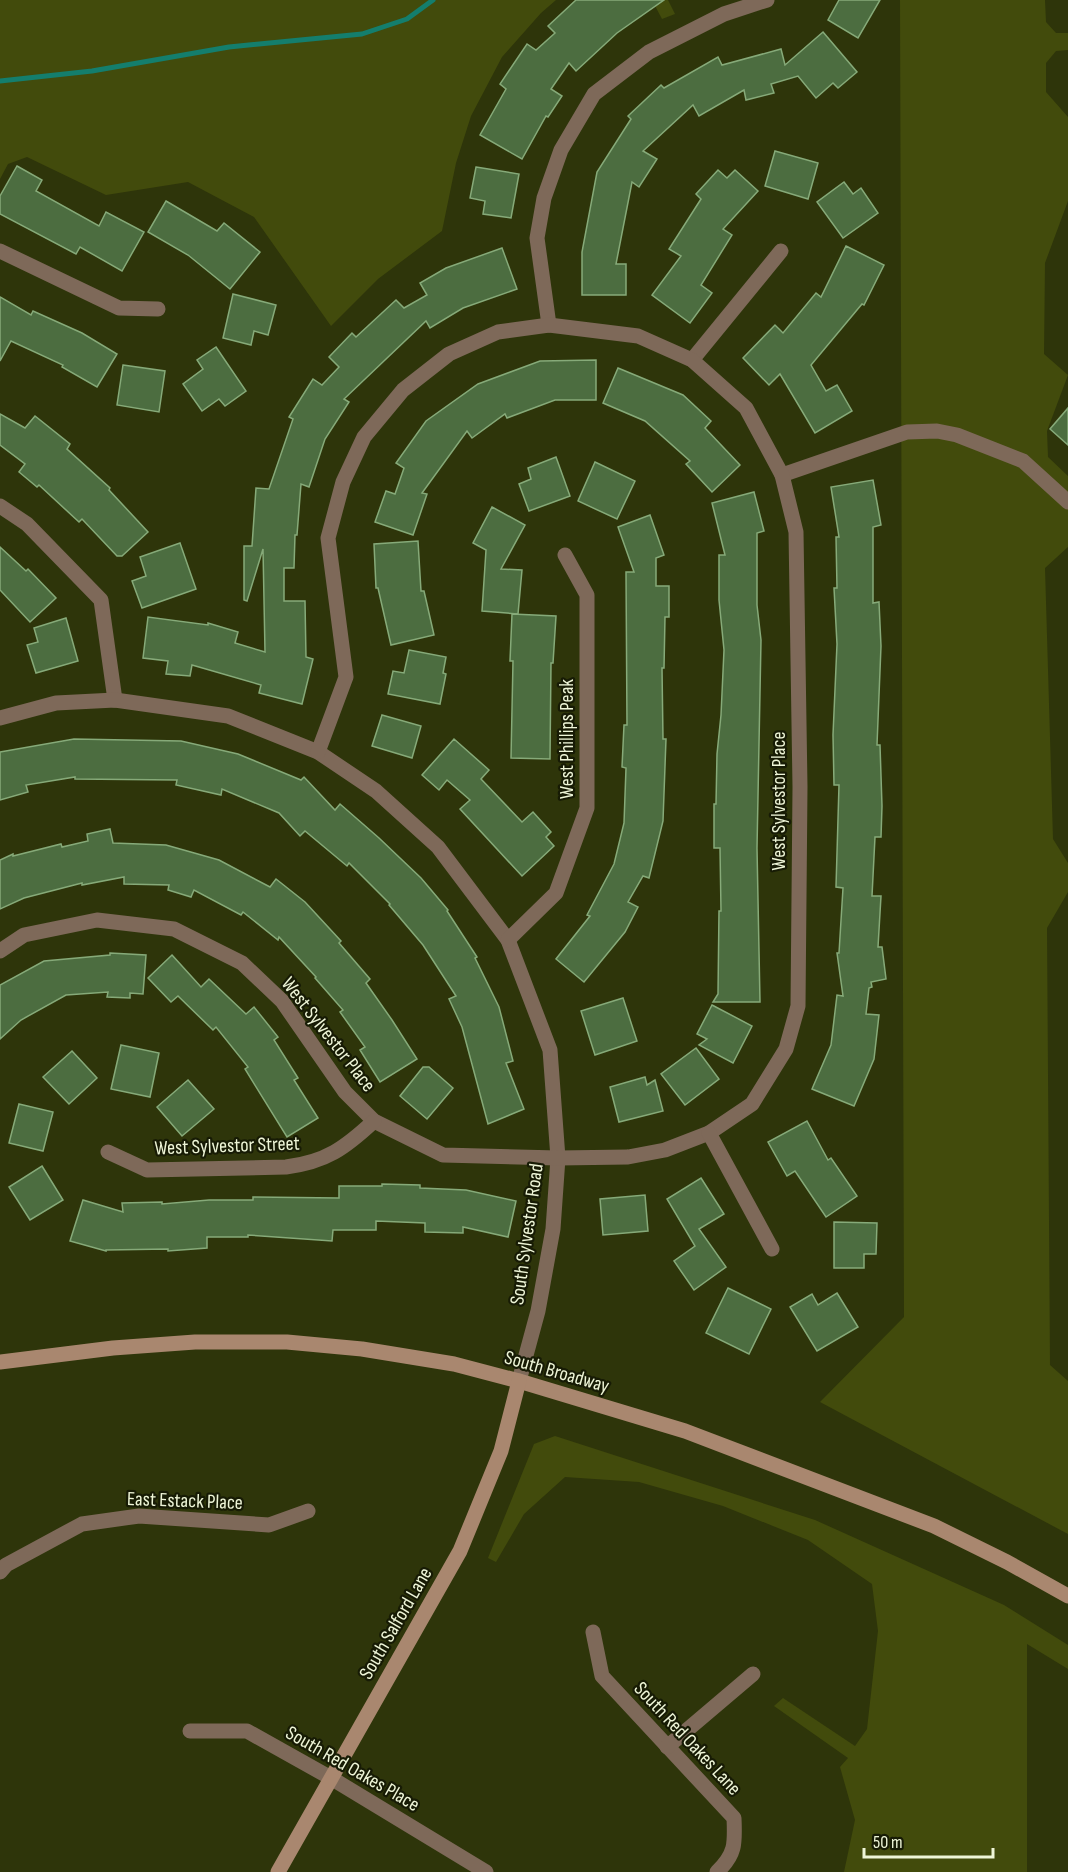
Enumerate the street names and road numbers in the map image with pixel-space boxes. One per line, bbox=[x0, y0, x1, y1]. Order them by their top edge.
street label: West Phillips Peak bbox=[555, 679, 579, 799]
street label: West Sylvestor Place bbox=[767, 732, 791, 870]
street label: West Sylvestor Place bbox=[276, 972, 380, 1097]
street label: West Sylvestor Street bbox=[154, 1131, 300, 1161]
street label: South Sylvestor Road bbox=[505, 1162, 549, 1306]
street label: South Broadway bbox=[502, 1346, 612, 1398]
street label: East Estack Place bbox=[127, 1487, 243, 1515]
street label: South Salford Lane bbox=[354, 1563, 438, 1684]
street label: South Red Oakes Lane bbox=[629, 1677, 746, 1800]
street label: South Red Oakes Place bbox=[281, 1721, 424, 1817]

